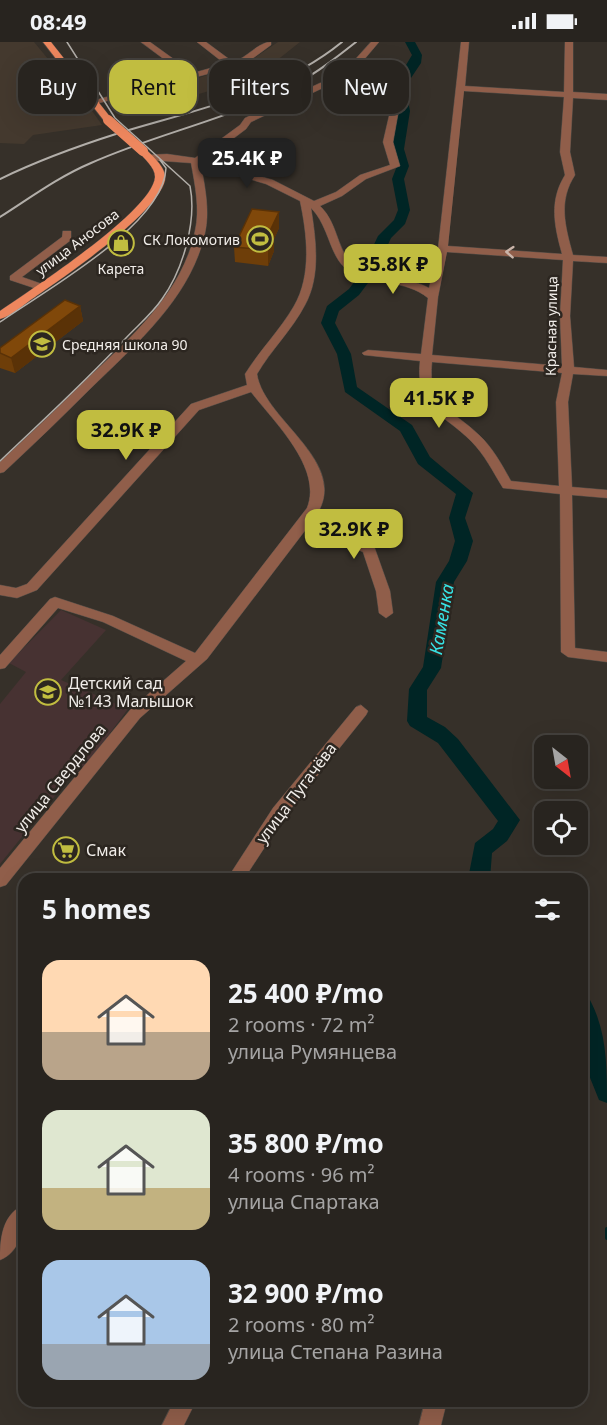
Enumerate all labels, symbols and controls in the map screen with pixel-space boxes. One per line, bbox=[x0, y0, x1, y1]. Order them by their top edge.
text: 08:49 bbox=[30, 6, 87, 36]
chip: Buy bbox=[18, 60, 97, 114]
chip: Rent bbox=[109, 60, 197, 114]
chip: Filters bbox=[209, 60, 311, 114]
chip: New bbox=[323, 60, 409, 114]
pin: 25.4K ₽ bbox=[192, 138, 302, 189]
text: 25.4K ₽ bbox=[212, 144, 282, 171]
street label: улица Аносова bbox=[31, 204, 123, 280]
sports icon: СК Локомотив bbox=[245, 224, 275, 254]
shop icon: Карета bbox=[106, 228, 136, 258]
place label: СК Локомотив bbox=[143, 230, 240, 249]
pin: 35.8K ₽ bbox=[338, 244, 448, 295]
one-way arrow bbox=[505, 246, 514, 259]
text: 35.8K ₽ bbox=[358, 250, 428, 277]
place label: Карета bbox=[98, 259, 144, 278]
street label: Красная улица bbox=[541, 276, 561, 376]
school or university icon: Средняя школа 90 bbox=[27, 329, 57, 359]
place label: Средняя школа 90 bbox=[62, 335, 188, 354]
pin: 41.5K ₽ bbox=[384, 378, 494, 429]
text: 41.5K ₽ bbox=[404, 384, 474, 411]
pin: 32.9K ₽ bbox=[71, 410, 181, 461]
text: 32.9K ₽ bbox=[91, 416, 161, 443]
pin: 32.9K ₽ bbox=[299, 509, 409, 560]
text: 32.9K ₽ bbox=[319, 515, 389, 542]
water label: Каменка bbox=[423, 582, 459, 656]
place label: Детский сад №143 Малышок bbox=[68, 672, 194, 712]
school or university icon: Детский сад №143 Малышок bbox=[33, 677, 63, 707]
street label: улица Свердлова bbox=[9, 719, 111, 837]
north arrow bbox=[534, 735, 588, 789]
map controls bbox=[534, 735, 588, 855]
street label: улица Пугачёва bbox=[251, 738, 341, 848]
button: locate bbox=[534, 801, 588, 855]
supermarket icon: Смак bbox=[51, 835, 81, 865]
place label: Смак bbox=[86, 839, 126, 861]
text: 5 homes bbox=[42, 891, 151, 927]
icon: filters bbox=[531, 893, 564, 926]
text: 25 400 ₽/mo bbox=[228, 975, 384, 1011]
icon: home bbox=[90, 984, 162, 1056]
text: 2 rooms · 72 m² bbox=[228, 1011, 375, 1038]
text: улица Румянцева bbox=[228, 1038, 397, 1065]
text: 35 800 ₽/mo bbox=[228, 1125, 384, 1161]
icon: home bbox=[90, 1134, 162, 1206]
text: 4 rooms · 96 m² bbox=[228, 1161, 375, 1188]
text: улица Спартака bbox=[228, 1188, 380, 1215]
text: 32 900 ₽/mo bbox=[228, 1275, 384, 1311]
icon: home bbox=[90, 1284, 162, 1356]
text: 2 rooms · 80 m² bbox=[228, 1311, 375, 1338]
text: улица Степана Разина bbox=[228, 1338, 443, 1365]

